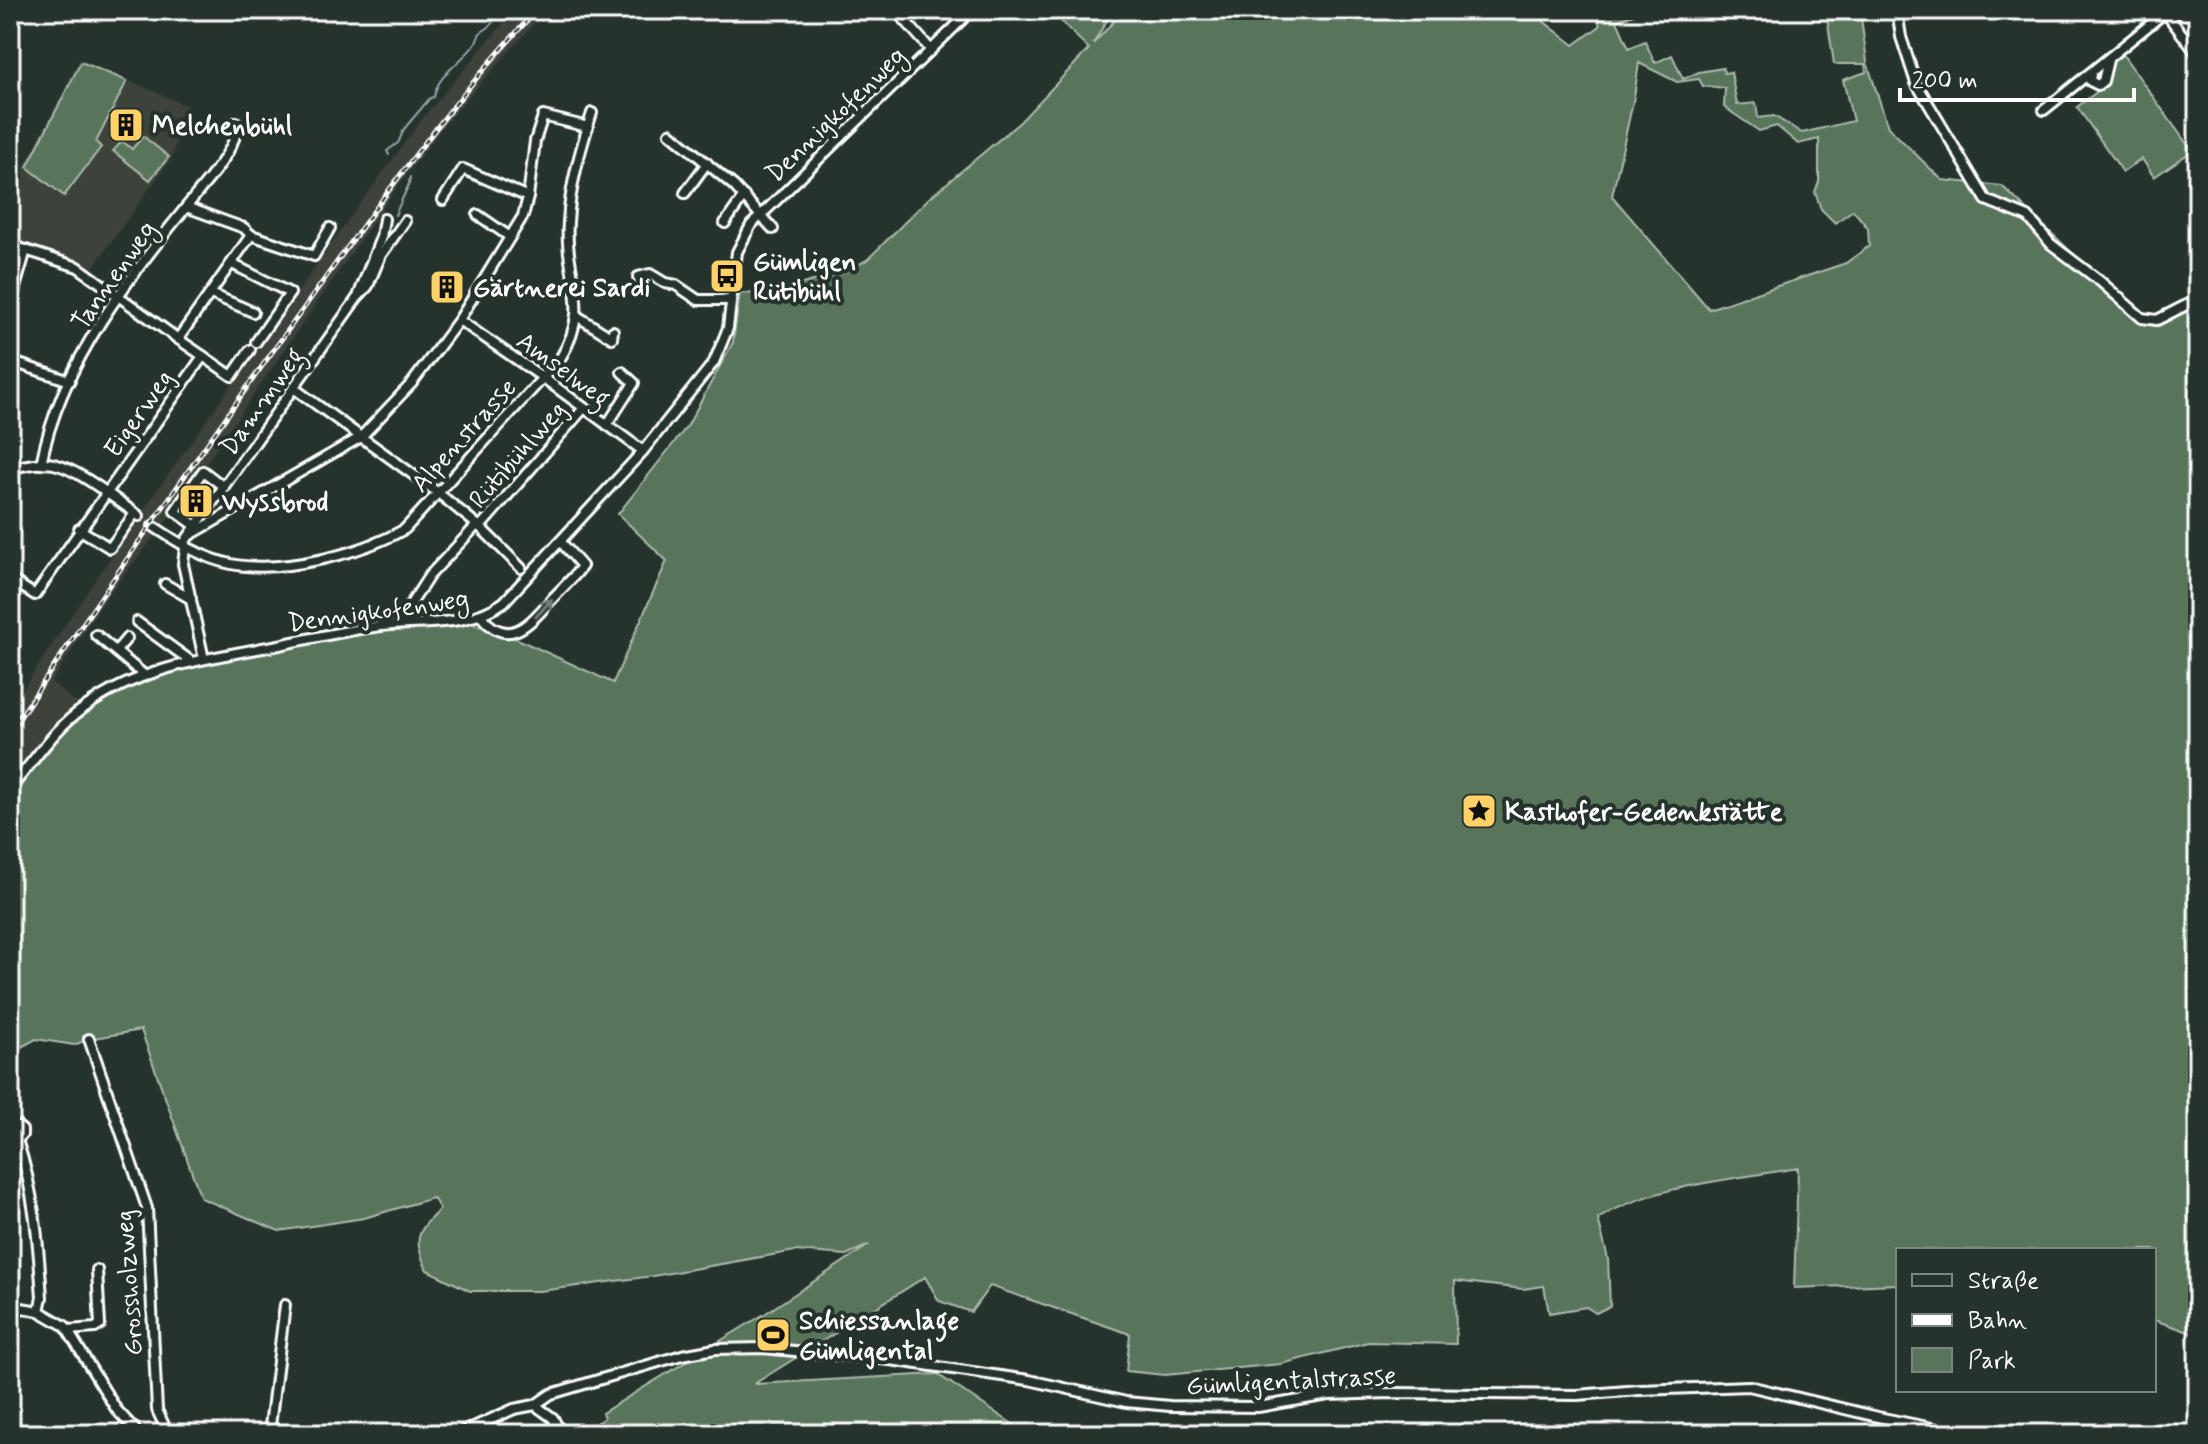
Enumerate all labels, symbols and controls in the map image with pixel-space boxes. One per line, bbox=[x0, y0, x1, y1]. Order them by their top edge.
street label: Dennigkofenweg bbox=[759, 40, 915, 193]
scale bar bbox=[1900, 52, 2134, 102]
text: 200 m bbox=[1912, 66, 1978, 97]
building icon: Melchenbühl bbox=[107, 106, 145, 144]
place label: Melchenbühl bbox=[152, 110, 292, 144]
street label: Tannenweg bbox=[64, 215, 166, 339]
place label: Gümligen Rütibühl bbox=[753, 246, 856, 310]
bus stop icon: Gümligen Rütibühl bbox=[708, 257, 746, 295]
building icon: Gärtnerei Sardi bbox=[428, 268, 466, 306]
place label: Gärtnerei Sardi bbox=[473, 272, 650, 306]
street label: Amselweg bbox=[507, 325, 617, 419]
street label: Dammweg bbox=[213, 341, 315, 465]
street label: Eigerweg bbox=[97, 363, 182, 465]
street label: Alpenstrasse bbox=[404, 372, 525, 501]
street label: Rütibühlweg bbox=[462, 394, 575, 516]
building icon: Wyssbrod bbox=[177, 482, 215, 520]
place label: Wyssbrod bbox=[221, 486, 329, 520]
street label: Dennigkofenweg bbox=[286, 582, 471, 643]
one-way arrow bbox=[535, 598, 554, 618]
place icon: Kasthofer-Gedenkstätte bbox=[1460, 792, 1498, 830]
place label: Kasthofer-Gedenkstätte bbox=[1505, 796, 1783, 830]
street label: Grossholzweg bbox=[108, 1209, 152, 1357]
legend bbox=[1896, 1248, 2156, 1392]
text: Straße bbox=[1968, 1266, 2039, 1297]
place label: Schiessanlage Gümligental bbox=[799, 1305, 959, 1370]
text: Bahn bbox=[1968, 1306, 2027, 1337]
sports icon: Schiessanlage Gümligental bbox=[754, 1316, 792, 1354]
text: Park bbox=[1968, 1346, 2016, 1377]
street label: Gümligentalstrasse bbox=[1185, 1360, 1397, 1404]

